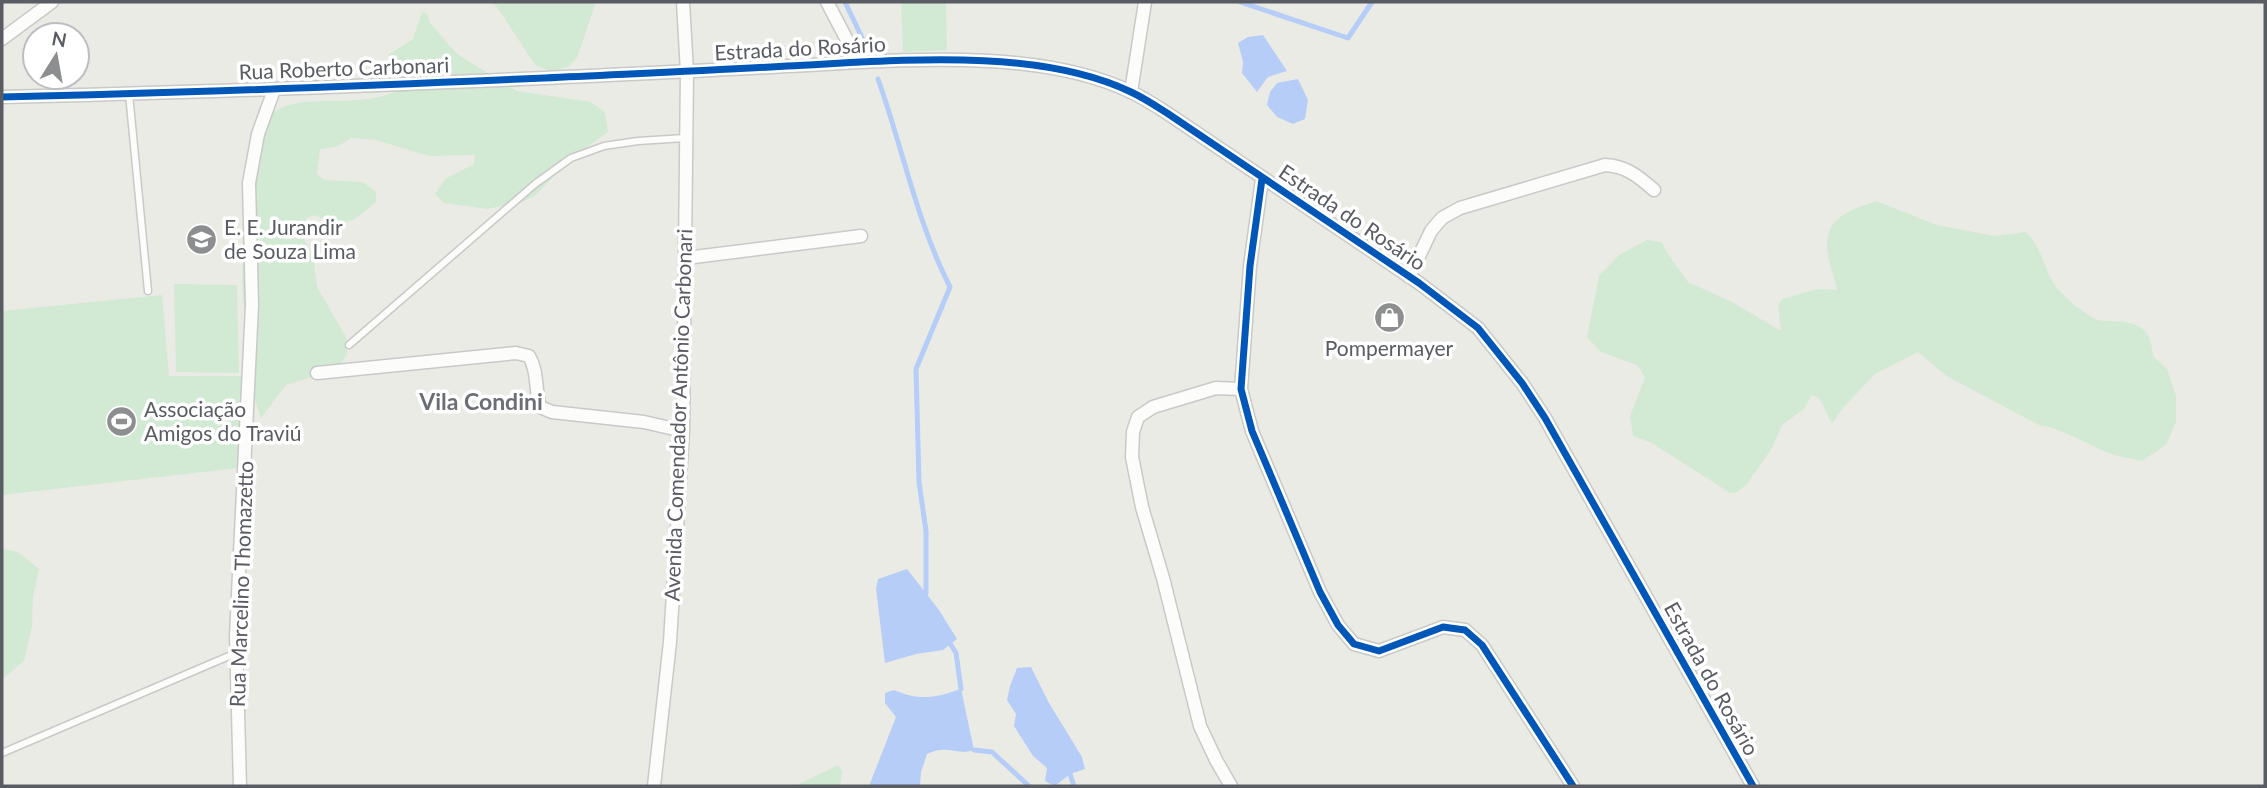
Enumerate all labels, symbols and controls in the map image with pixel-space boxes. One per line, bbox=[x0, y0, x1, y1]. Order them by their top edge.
north arrow bbox=[21, 21, 91, 91]
text: N bbox=[50, 26, 69, 52]
street label: Estrada do Rosário bbox=[714, 31, 886, 64]
street label: Rua Roberto Carbonari bbox=[238, 51, 450, 84]
street label: Estrada do Rosário bbox=[1275, 158, 1431, 275]
place label: E. E. Jurandir de Souza Lima bbox=[224, 214, 356, 263]
school or university icon: E. E. Jurandir de Souza Lima bbox=[184, 223, 218, 257]
street label: Avenida Comendador Antônio Carbonari bbox=[659, 228, 696, 602]
shop icon: Pompermayer bbox=[1372, 300, 1406, 334]
place label: Pompermayer bbox=[1325, 335, 1454, 360]
district label: Vila Condini bbox=[418, 387, 543, 415]
place label: Associação Amigos do Traviú bbox=[144, 396, 301, 445]
sports icon: Associação Amigos do Traviú bbox=[104, 405, 138, 439]
street label: Rua Marcelino Thomazetto bbox=[224, 460, 257, 708]
street label: Estrada do Rosário bbox=[1660, 597, 1765, 759]

